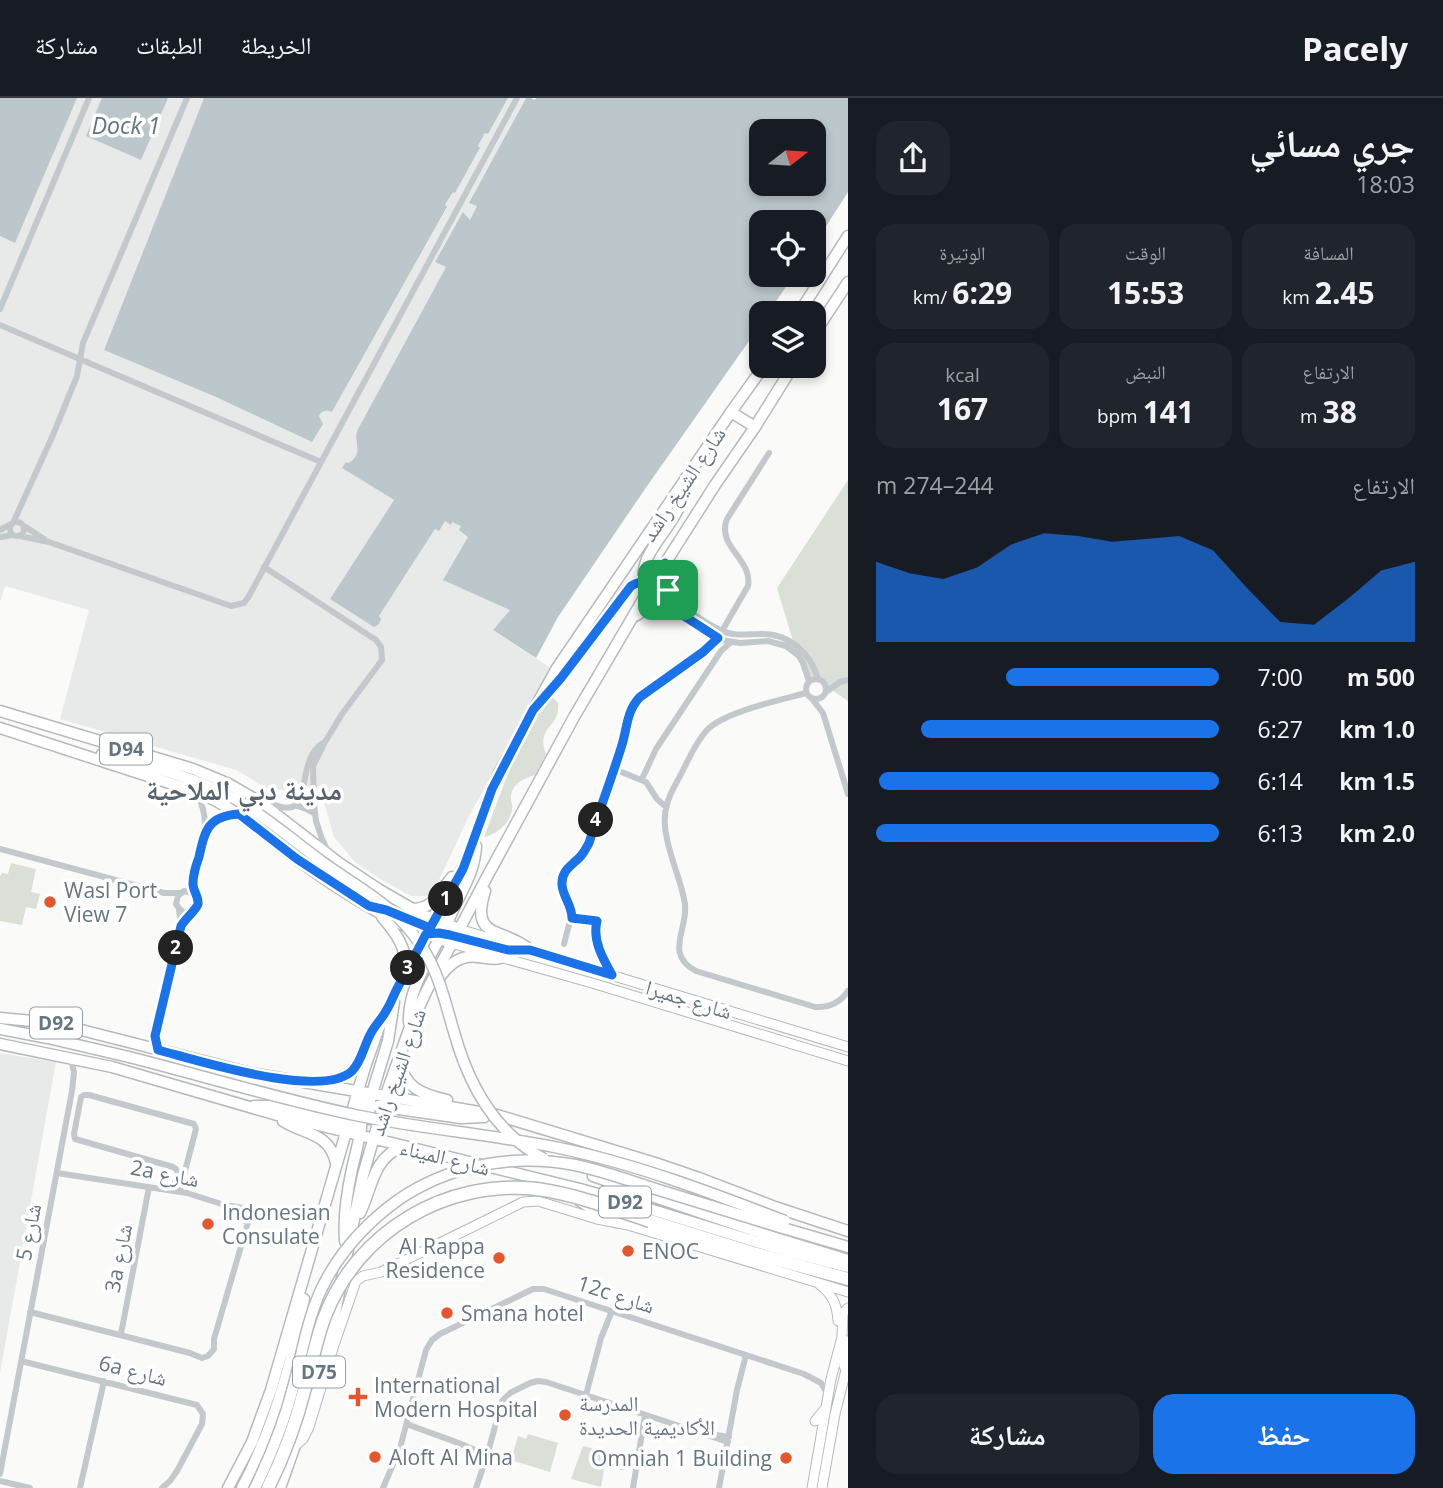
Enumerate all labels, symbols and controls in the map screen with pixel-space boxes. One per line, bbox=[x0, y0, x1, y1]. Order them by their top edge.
text: Pacely bbox=[1302, 26, 1408, 71]
text: مشاركة bbox=[35, 28, 98, 61]
text: الطبقات bbox=[136, 28, 203, 61]
text: الخريطة bbox=[241, 28, 311, 61]
water label: Dock 1 bbox=[92, 109, 160, 141]
text: جري مسائي bbox=[1249, 116, 1415, 168]
north arrow bbox=[749, 119, 826, 196]
map controls bbox=[749, 119, 826, 378]
button: share bbox=[876, 121, 950, 195]
text: 18:03 bbox=[1356, 168, 1415, 200]
button: locate bbox=[749, 210, 826, 287]
text: الوتيرة bbox=[939, 240, 986, 266]
text: الوقت bbox=[1125, 240, 1166, 266]
text: المسافة bbox=[1303, 240, 1354, 266]
text: 6:29 bbox=[952, 272, 1012, 313]
text: 15:53 bbox=[1107, 272, 1184, 313]
text: 2.45 bbox=[1315, 272, 1375, 313]
text: /km bbox=[913, 284, 952, 310]
text: km bbox=[1282, 284, 1315, 310]
button: layers bbox=[749, 301, 826, 378]
text: النبض bbox=[1125, 359, 1166, 385]
text: الارتفاع bbox=[1303, 359, 1354, 385]
text: kcal bbox=[945, 362, 980, 388]
text: 167 bbox=[937, 388, 988, 429]
text: 141 bbox=[1143, 391, 1194, 432]
text: 38 bbox=[1323, 391, 1357, 432]
text: bpm bbox=[1097, 403, 1143, 429]
text: m bbox=[1300, 403, 1323, 429]
street label: شارع الشيخ راشد bbox=[634, 421, 732, 547]
text: 244–274 m bbox=[876, 469, 994, 501]
text: الارتفاع bbox=[1352, 469, 1415, 501]
pin bbox=[638, 560, 698, 620]
icon: arrive bbox=[649, 571, 687, 609]
text: 7:00 bbox=[1258, 661, 1303, 693]
text: 500 m bbox=[1347, 661, 1415, 693]
text: 6:27 bbox=[1258, 713, 1303, 745]
text: 1.0 km bbox=[1339, 713, 1415, 745]
road number: D94 bbox=[100, 734, 152, 764]
text: 6:14 bbox=[1258, 765, 1303, 797]
text: 1.5 km bbox=[1339, 765, 1415, 797]
district label: مدينة دبي الملاحية bbox=[146, 770, 342, 813]
pin: 4 bbox=[578, 802, 614, 838]
text: 4 bbox=[590, 806, 601, 832]
text: 6:13 bbox=[1258, 817, 1303, 849]
text: 2.0 km bbox=[1339, 817, 1415, 849]
place label: Wasl Port View 7 bbox=[64, 876, 157, 928]
pin: 1 bbox=[428, 882, 464, 916]
text: 1 bbox=[440, 885, 451, 911]
marker: Wasl Port View 7 bbox=[42, 894, 58, 910]
pin: 2 bbox=[158, 930, 194, 966]
text: 2 bbox=[170, 934, 181, 960]
pin: 3 bbox=[390, 950, 426, 986]
text: 3 bbox=[402, 954, 413, 980]
street label: شارع جميرا bbox=[643, 973, 735, 1025]
street label: شارع الشيخ راشد bbox=[362, 1005, 432, 1139]
road number: D92 bbox=[30, 1007, 82, 1038]
street label: شارع الميناء bbox=[397, 1132, 493, 1182]
street label: 2a شارع bbox=[128, 1153, 202, 1193]
road number: D92 bbox=[599, 1186, 651, 1218]
place label: Indonesian Consulate bbox=[222, 1198, 331, 1250]
street label: شارع 5 bbox=[9, 1201, 47, 1263]
marker: Indonesian Consulate bbox=[200, 1216, 216, 1232]
street label: 3a شارع bbox=[98, 1221, 138, 1295]
place label: Al Rappa Residence bbox=[386, 1232, 485, 1284]
place label: ENOC bbox=[642, 1237, 699, 1265]
marker: ENOC bbox=[620, 1243, 636, 1259]
marker: Al Rappa Residence bbox=[491, 1250, 507, 1266]
street label: 12c شارع bbox=[574, 1268, 658, 1320]
place label: Smana hotel bbox=[461, 1299, 584, 1327]
marker: Smana hotel bbox=[439, 1305, 455, 1321]
street label: 6a شارع bbox=[96, 1348, 170, 1392]
road number: D75 bbox=[293, 1356, 345, 1388]
place label: International Modern Hospital bbox=[374, 1371, 538, 1423]
marker: International Modern Hospital bbox=[348, 1387, 368, 1407]
place label: المدرسة الأكاديمية الحديدة bbox=[579, 1389, 715, 1441]
button: مشاركة bbox=[876, 1394, 1139, 1474]
button: حفظ bbox=[1153, 1394, 1415, 1474]
marker: المدرسة الأكاديمية الحديدة bbox=[557, 1407, 573, 1423]
place label: Aloft Al Mina bbox=[389, 1443, 513, 1471]
place label: Omniah 1 Building bbox=[591, 1444, 772, 1472]
marker: Aloft Al Mina bbox=[367, 1449, 383, 1465]
marker: Omniah 1 Building bbox=[778, 1450, 794, 1466]

